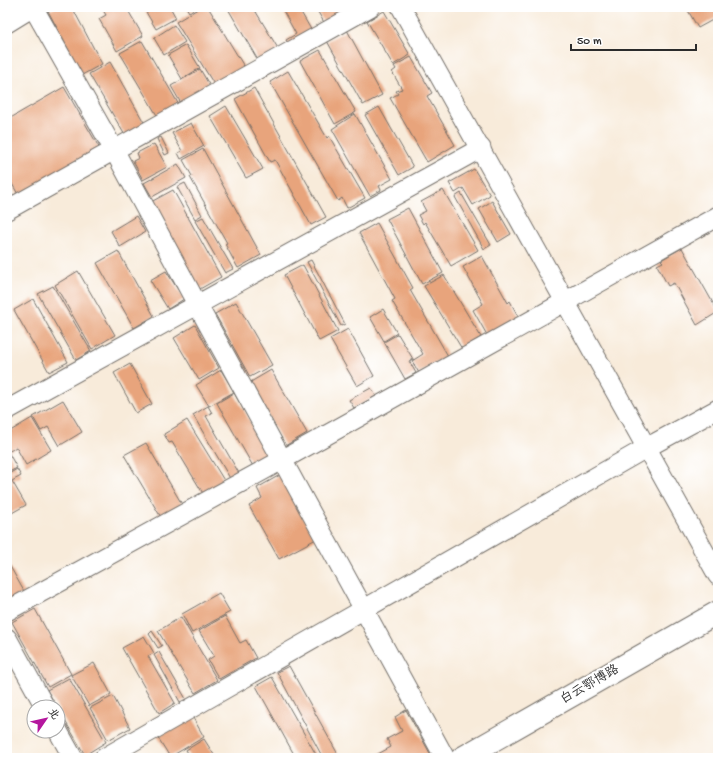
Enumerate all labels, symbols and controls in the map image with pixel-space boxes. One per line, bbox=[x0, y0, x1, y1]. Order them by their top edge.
scale bar bbox=[571, 26, 696, 52]
text: 50 m bbox=[577, 35, 602, 49]
street label: 白云鄂博路 bbox=[557, 661, 622, 708]
north arrow bbox=[26, 699, 66, 739]
text: 北 bbox=[45, 707, 61, 722]

